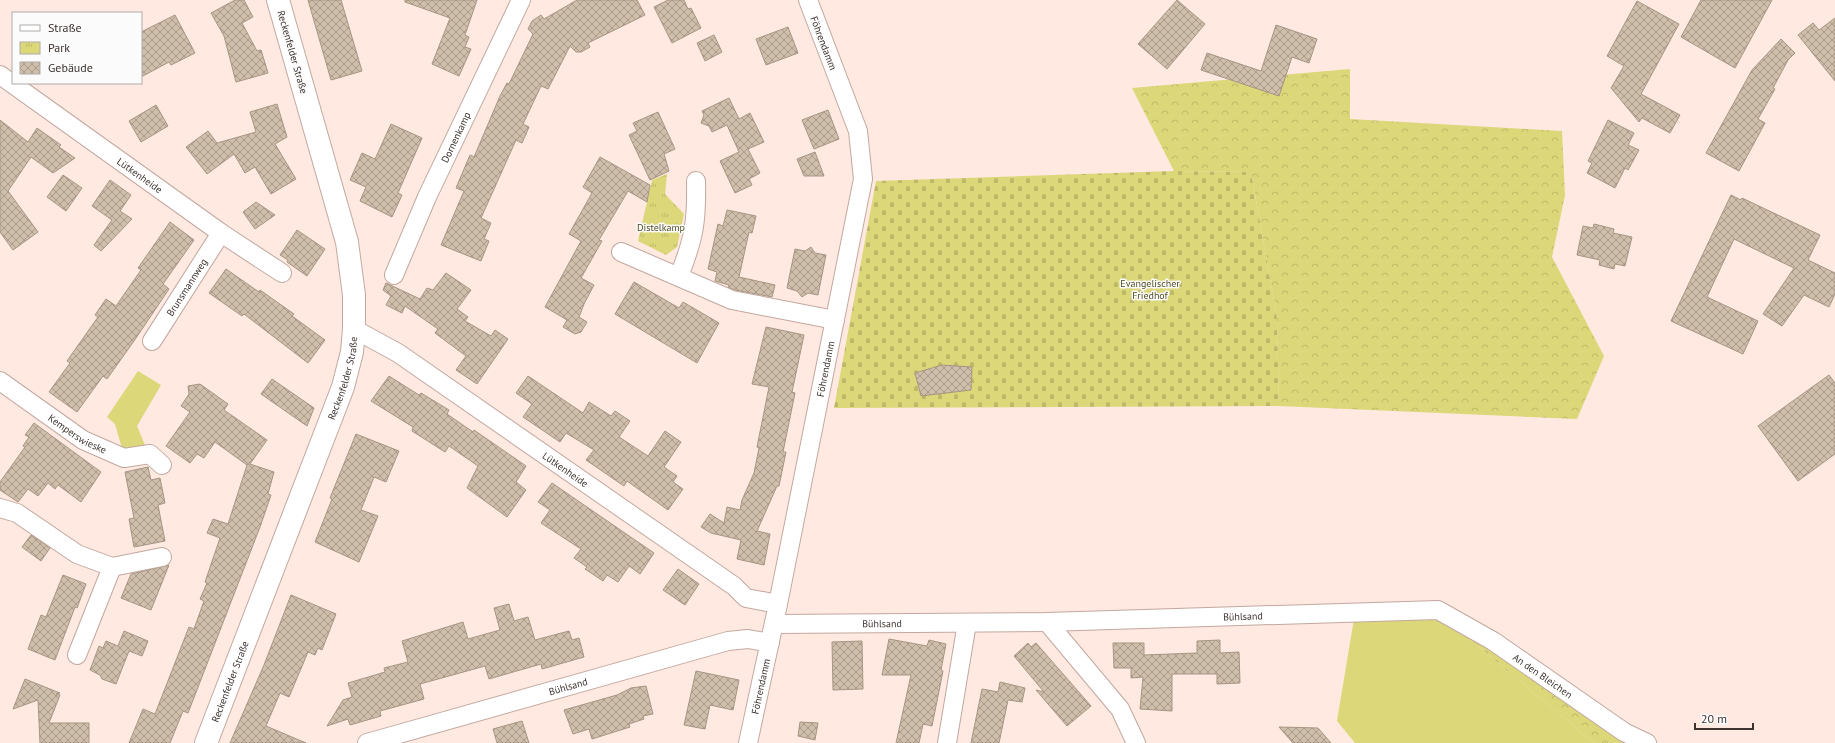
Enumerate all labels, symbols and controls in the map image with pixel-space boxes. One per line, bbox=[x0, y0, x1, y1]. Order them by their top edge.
street label: Reckenfelder Straße bbox=[274, 9, 311, 95]
legend bbox=[12, 12, 142, 84]
street label: Föhrendamm bbox=[807, 14, 840, 72]
text: Straße bbox=[48, 20, 82, 35]
text: Park bbox=[48, 40, 70, 55]
text: Gebäude bbox=[48, 60, 93, 75]
street label: Dornenkamp bbox=[438, 110, 474, 165]
street label: Lütkenheide bbox=[114, 155, 165, 196]
park label: Distelkamp bbox=[637, 221, 685, 234]
street label: Brunsmannweg bbox=[164, 256, 210, 319]
park label: Evangelischer Friedhof bbox=[1120, 277, 1180, 302]
street label: Reckenfelder Straße bbox=[325, 336, 360, 422]
street label: Föhrendamm bbox=[814, 340, 837, 398]
street label: Kemperswieske bbox=[46, 411, 109, 457]
street label: Lütkenheide bbox=[540, 449, 591, 490]
street label: Bühlsand bbox=[1223, 609, 1263, 624]
street label: Bühlsand bbox=[862, 617, 902, 630]
street label: Reckenfelder Straße bbox=[209, 639, 252, 724]
street label: An den Bleichen bbox=[1510, 651, 1575, 701]
street label: Föhrendamm bbox=[748, 657, 773, 715]
street label: Bühlsand bbox=[547, 675, 589, 698]
scale bar bbox=[1695, 705, 1753, 731]
text: 20 m bbox=[1701, 711, 1727, 726]

